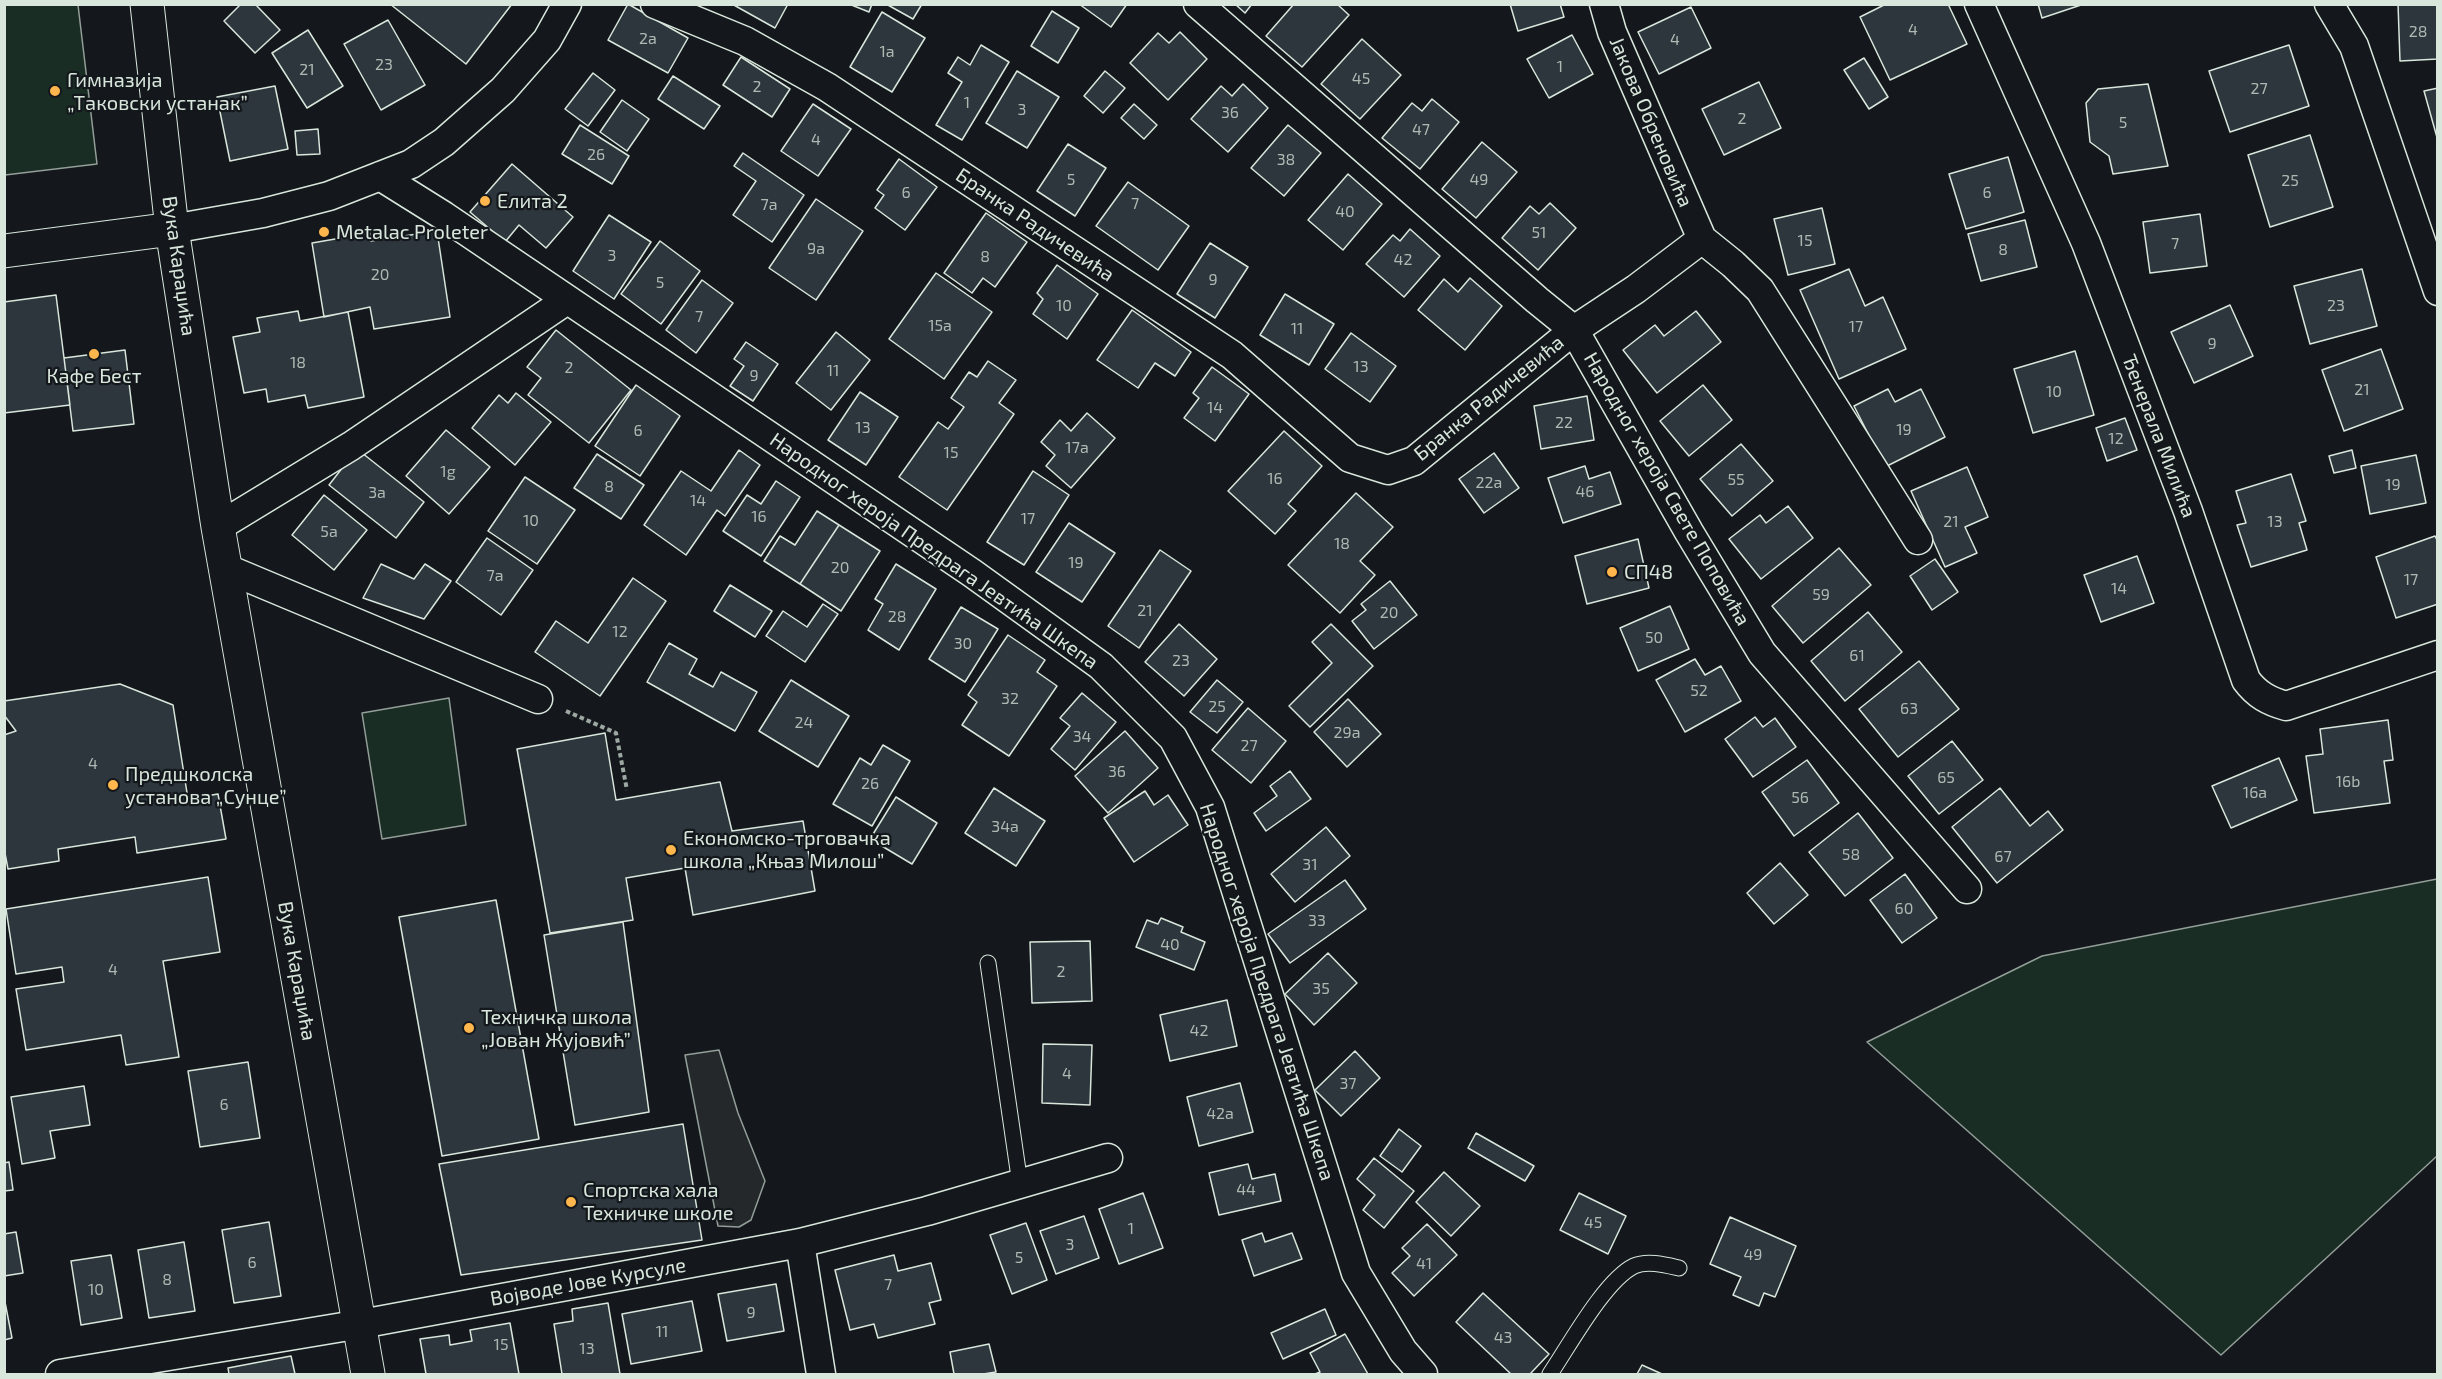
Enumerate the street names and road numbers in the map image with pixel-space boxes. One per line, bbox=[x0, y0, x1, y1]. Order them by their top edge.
street label: Јакова Обреновића bbox=[1604, 33, 1698, 211]
street label: Бранка Радичевића bbox=[951, 163, 1119, 287]
street label: Вука Караџића bbox=[157, 194, 201, 338]
street label: Бранка Радичевића bbox=[1409, 330, 1569, 466]
street label: Народног хероја Свете Поповића bbox=[1579, 348, 1755, 630]
street label: Ђенерала Милића bbox=[2117, 351, 2201, 521]
street label: Народног хероја Предрага Јевтића Шкепа bbox=[765, 428, 1103, 674]
street label: Народног хероја Предрага Јевтића Шкепа bbox=[1195, 800, 1339, 1184]
street label: Вука Караџића bbox=[273, 899, 321, 1043]
street label: Војводе Јове Курсуле bbox=[488, 1253, 688, 1311]

